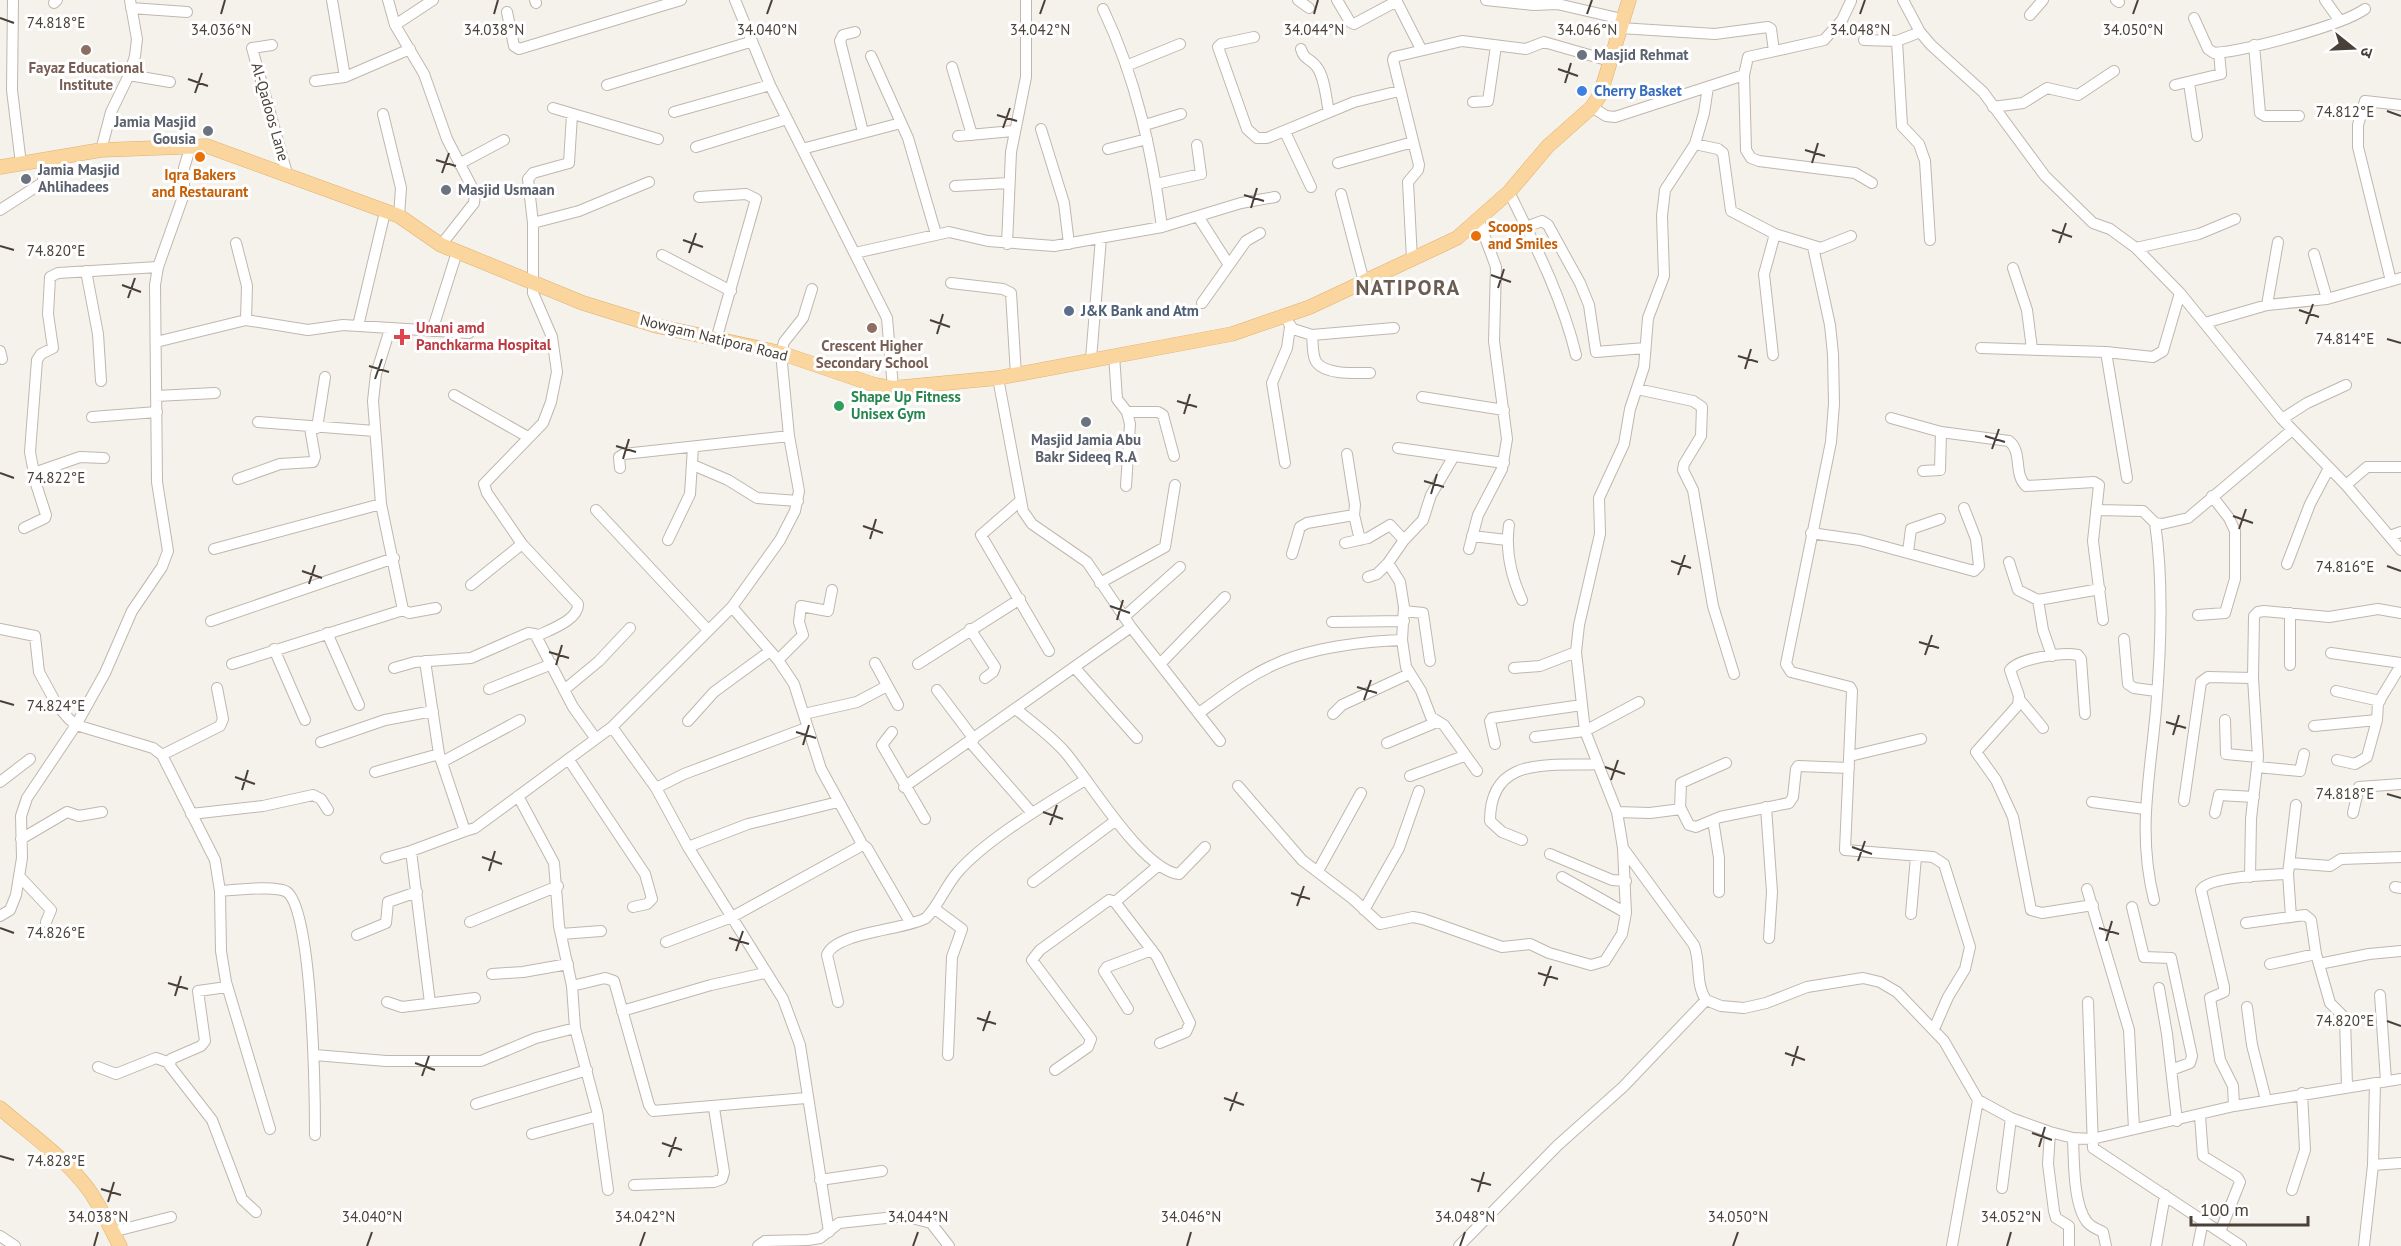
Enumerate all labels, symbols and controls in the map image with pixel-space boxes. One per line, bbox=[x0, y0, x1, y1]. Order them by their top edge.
text: 74.818°E bbox=[27, 13, 85, 32]
north arrow bbox=[2323, 18, 2383, 78]
text: 34.036°N bbox=[191, 20, 251, 39]
text: 34.038°N bbox=[464, 20, 524, 39]
text: 34.040°N bbox=[737, 20, 797, 39]
text: 34.042°N bbox=[1010, 20, 1070, 39]
text: 34.044°N bbox=[1284, 20, 1344, 39]
text: 34.046°N bbox=[1557, 20, 1617, 39]
text: 34.048°N bbox=[1830, 20, 1890, 39]
text: 34.050°N bbox=[2103, 20, 2163, 39]
marker: Fayaz Educational Institute bbox=[79, 43, 93, 57]
place label: Masjid Rehmat bbox=[1594, 45, 1689, 64]
text: उ bbox=[2356, 45, 2378, 61]
marker: Masjid Rehmat bbox=[1575, 48, 1589, 62]
place label: Fayaz Educational Institute bbox=[28, 58, 144, 94]
street label: Al-Qadoos Lane bbox=[247, 60, 294, 163]
place label: Cherry Basket bbox=[1594, 81, 1683, 100]
marker: Cherry Basket bbox=[1575, 84, 1589, 98]
text: 74.812°E bbox=[2316, 102, 2374, 121]
place label: Jamia Masjid Gousia bbox=[113, 112, 196, 148]
marker: Jamia Masjid Gousia bbox=[201, 124, 215, 138]
marker: Iqra Bakers and Restaurant bbox=[193, 150, 207, 164]
place label: Jamia Masjid Ahlihadees bbox=[37, 160, 120, 196]
place label: Iqra Bakers and Restaurant bbox=[152, 165, 249, 201]
marker: Jamia Masjid Ahlihadees bbox=[19, 172, 33, 186]
place label: Masjid Usmaan bbox=[458, 180, 555, 199]
marker: Masjid Usmaan bbox=[439, 183, 453, 197]
place label: Scoops and Smiles bbox=[1488, 217, 1558, 253]
marker: Scoops and Smiles bbox=[1469, 229, 1483, 243]
text: 74.820°E bbox=[27, 241, 85, 260]
district label: NATIPORA bbox=[1355, 274, 1461, 301]
place label: J&K Bank and Atm bbox=[1080, 301, 1199, 320]
marker: J&K Bank and Atm bbox=[1062, 304, 1076, 318]
street label: Nowgam Natipora Road bbox=[638, 310, 790, 365]
place label: Unani amd Panchkarma Hospital bbox=[416, 318, 552, 354]
marker: Crescent Higher Secondary School bbox=[865, 321, 879, 335]
marker: Unani amd Panchkarma Hospital bbox=[393, 328, 411, 346]
text: 74.814°E bbox=[2316, 329, 2374, 348]
place label: Crescent Higher Secondary School bbox=[816, 336, 929, 372]
place label: Shape Up Fitness Unisex Gym bbox=[851, 387, 961, 423]
marker: Shape Up Fitness Unisex Gym bbox=[832, 399, 846, 413]
marker: Masjid Jamia Abu Bakr Sideeq R.A bbox=[1079, 415, 1093, 429]
place label: Masjid Jamia Abu Bakr Sideeq R.A bbox=[1031, 430, 1141, 466]
text: 74.822°E bbox=[27, 468, 85, 487]
text: 74.816°E bbox=[2316, 557, 2374, 576]
text: 74.824°E bbox=[27, 696, 85, 715]
text: 74.818°E bbox=[2316, 784, 2374, 803]
text: 74.826°E bbox=[27, 923, 85, 942]
text: 74.820°E bbox=[2316, 1011, 2374, 1030]
text: 74.828°E bbox=[27, 1151, 85, 1170]
scale bar bbox=[2191, 1189, 2308, 1227]
text: 100 m bbox=[2200, 1198, 2249, 1221]
text: 34.038°N bbox=[68, 1207, 128, 1226]
text: 34.040°N bbox=[342, 1207, 402, 1226]
text: 34.042°N bbox=[615, 1207, 675, 1226]
text: 34.044°N bbox=[888, 1207, 948, 1226]
text: 34.046°N bbox=[1161, 1207, 1221, 1226]
text: 34.048°N bbox=[1435, 1207, 1495, 1226]
text: 34.050°N bbox=[1708, 1207, 1768, 1226]
text: 34.052°N bbox=[1981, 1207, 2041, 1226]

